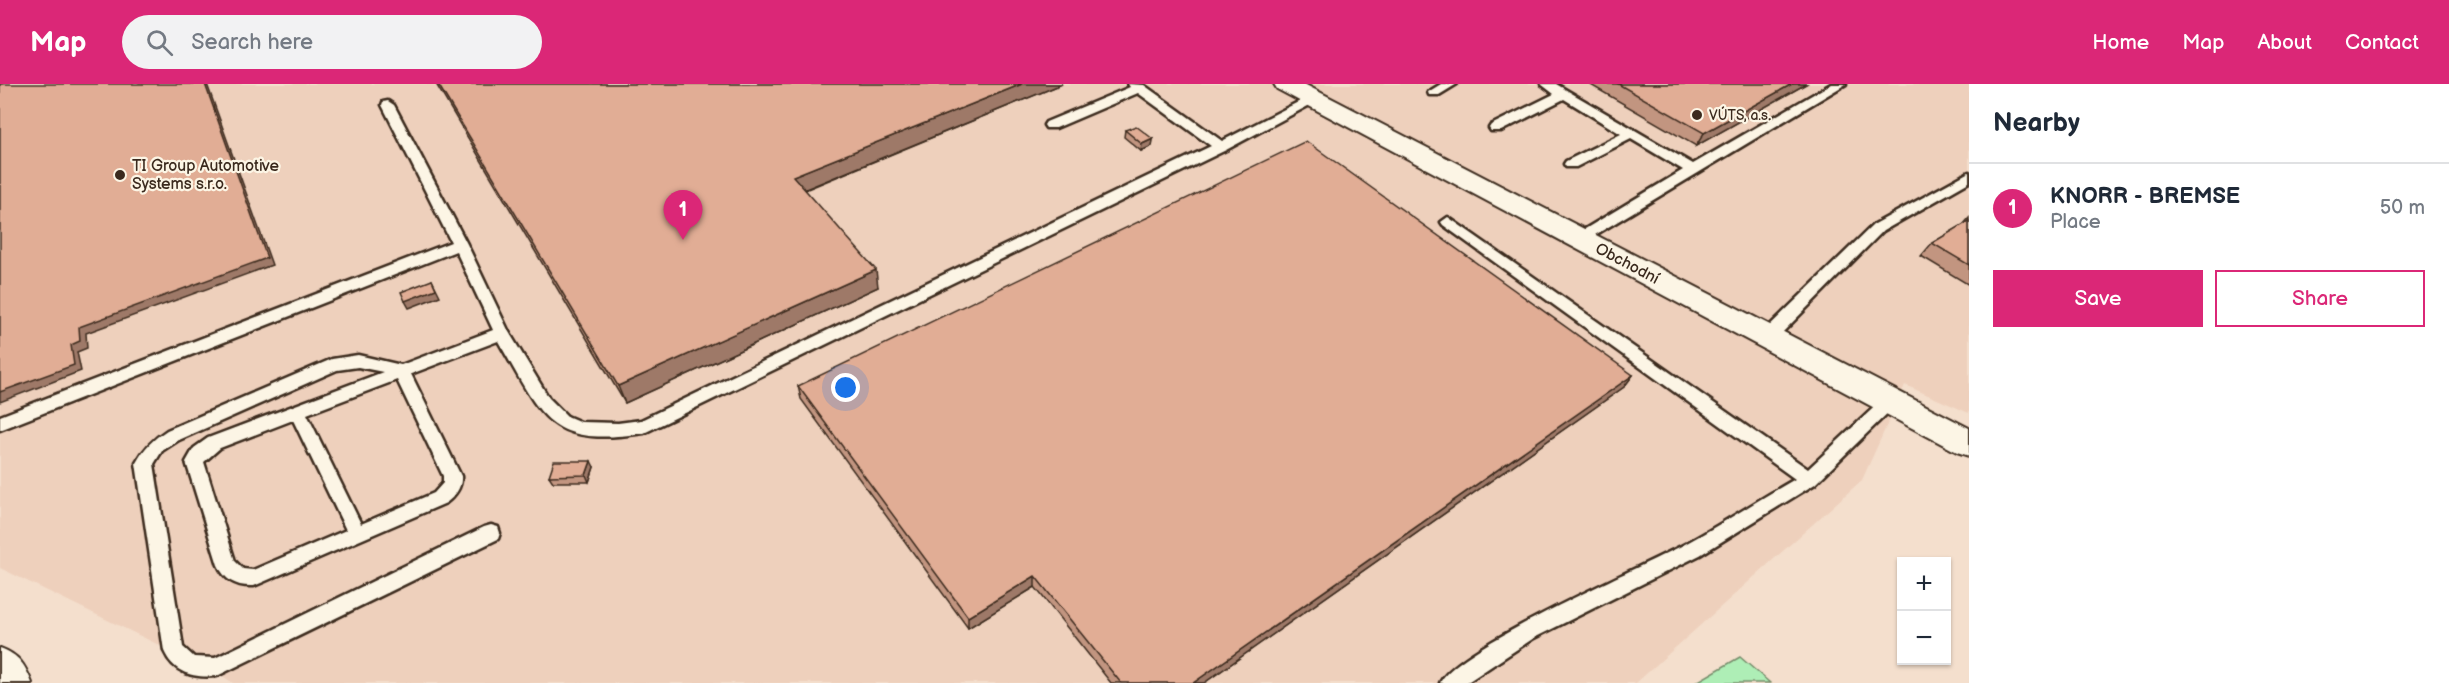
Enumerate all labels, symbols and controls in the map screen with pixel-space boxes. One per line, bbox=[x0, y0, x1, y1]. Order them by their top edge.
search box bbox=[122, 15, 542, 69]
text: Map bbox=[30, 26, 86, 59]
icon: search bbox=[143, 26, 176, 59]
text: Search here bbox=[191, 29, 313, 56]
text: Home bbox=[2092, 30, 2149, 55]
text: Map bbox=[2182, 30, 2224, 55]
text: About bbox=[2257, 30, 2312, 55]
text: Contact bbox=[2345, 30, 2419, 55]
place label: VÚTS, a.s. bbox=[1709, 106, 1771, 124]
marker: VÚTS, a.s. bbox=[1690, 108, 1704, 122]
text: Nearby bbox=[1993, 108, 2080, 139]
place label: TI Group Automotive Systems s.r.o. bbox=[132, 157, 280, 194]
marker: TI Group Automotive Systems s.r.o. bbox=[113, 168, 127, 182]
text: KNORR - BREMSE bbox=[2050, 183, 2240, 210]
pin: 1 bbox=[664, 190, 702, 240]
text: 1 bbox=[2008, 196, 2017, 220]
text: 50 m bbox=[2380, 196, 2425, 220]
text: Place bbox=[2050, 210, 2101, 234]
street label: Obchodní bbox=[1592, 239, 1662, 289]
button: Save bbox=[1993, 270, 2203, 327]
button: Share bbox=[2215, 270, 2425, 327]
your location bbox=[831, 373, 860, 402]
map controls bbox=[1897, 557, 1951, 665]
button: + bbox=[1897, 557, 1951, 611]
button: − bbox=[1897, 611, 1951, 665]

